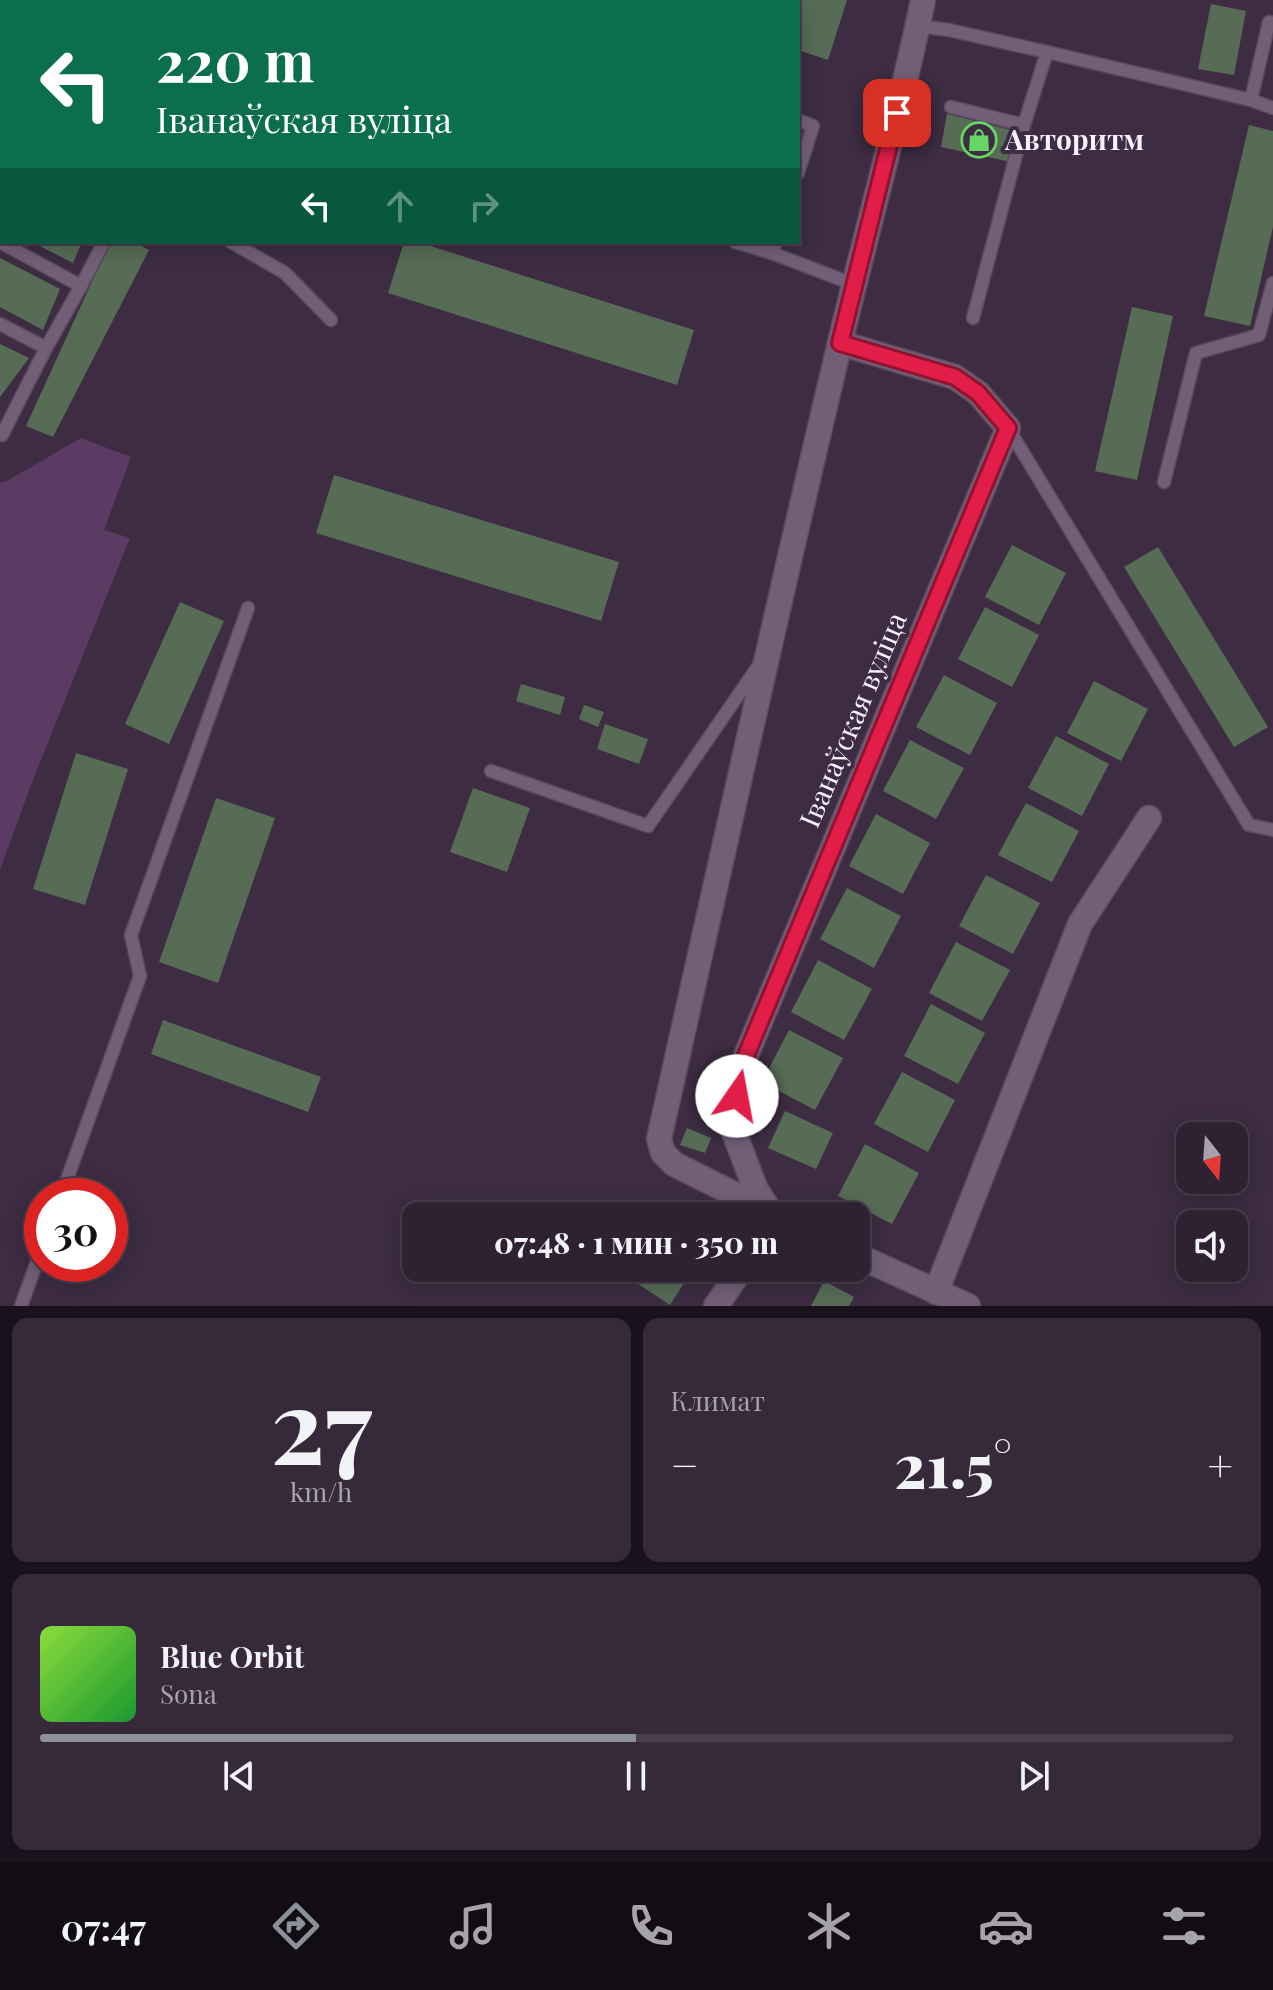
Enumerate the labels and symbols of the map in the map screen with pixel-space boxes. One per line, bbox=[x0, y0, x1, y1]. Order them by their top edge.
pin bbox=[863, 79, 931, 147]
place label: Авторитм bbox=[1004, 120, 1144, 157]
shop icon: Авторитм bbox=[960, 121, 998, 159]
street label: Іванаўская вуліца bbox=[790, 606, 914, 833]
position arrow bbox=[695, 1054, 779, 1138]
north arrow bbox=[1176, 1122, 1248, 1194]
speed limit sign: 30 bbox=[24, 1178, 128, 1282]

